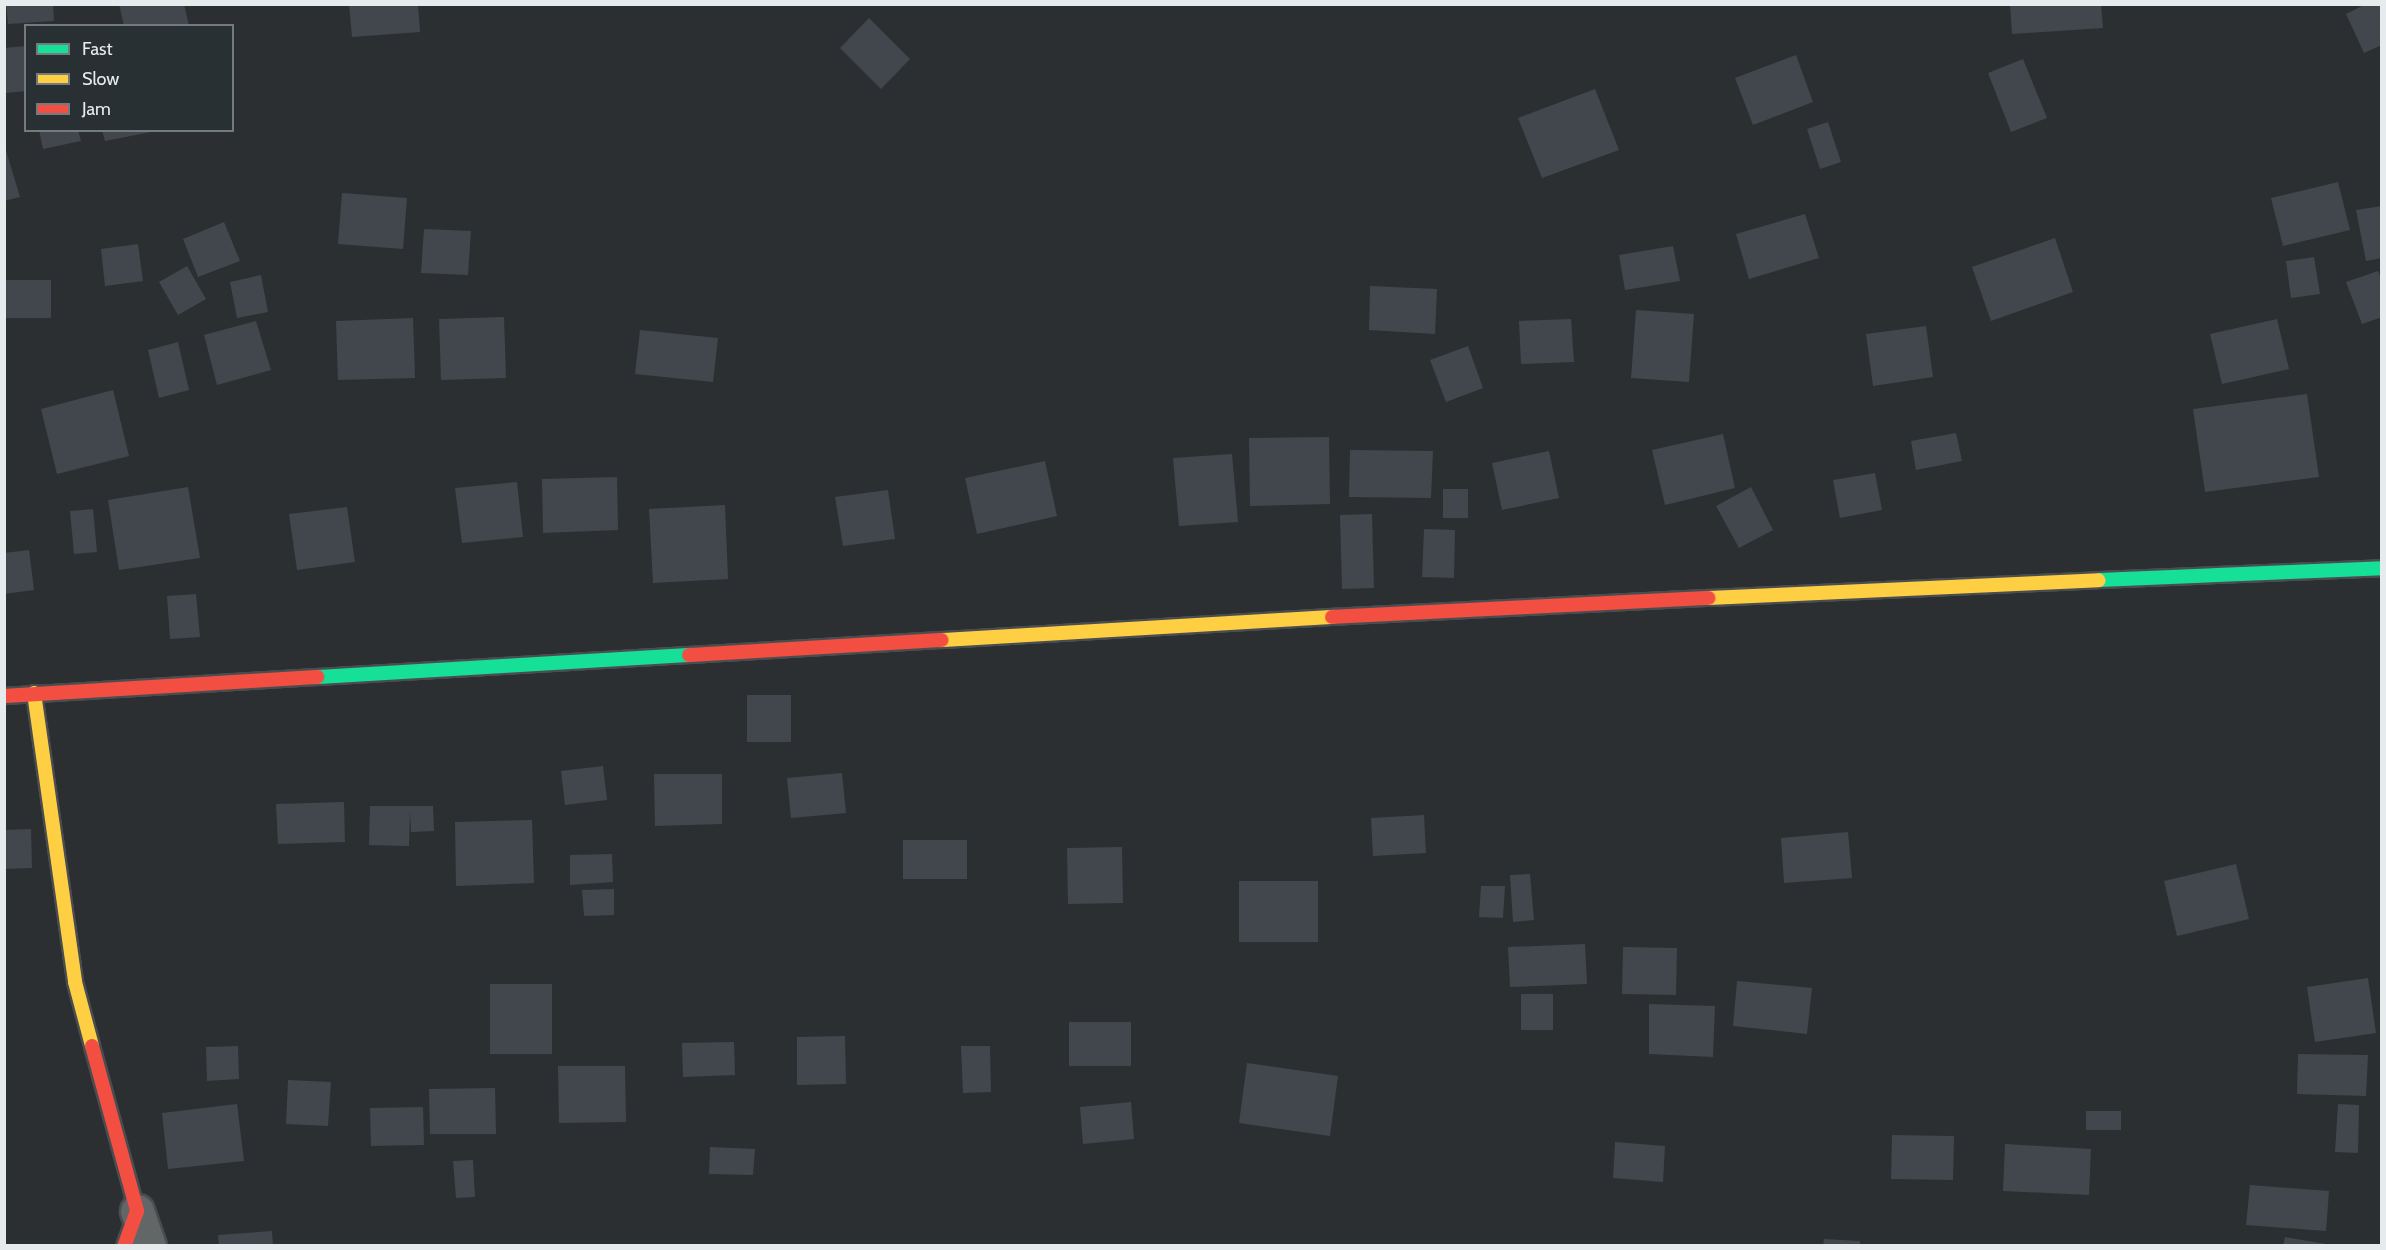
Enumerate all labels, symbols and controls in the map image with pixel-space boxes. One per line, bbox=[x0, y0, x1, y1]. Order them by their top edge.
legend bbox=[24, 24, 234, 132]
text: Fast bbox=[82, 38, 113, 60]
text: Slow bbox=[82, 68, 119, 90]
text: Jam bbox=[82, 98, 111, 120]

